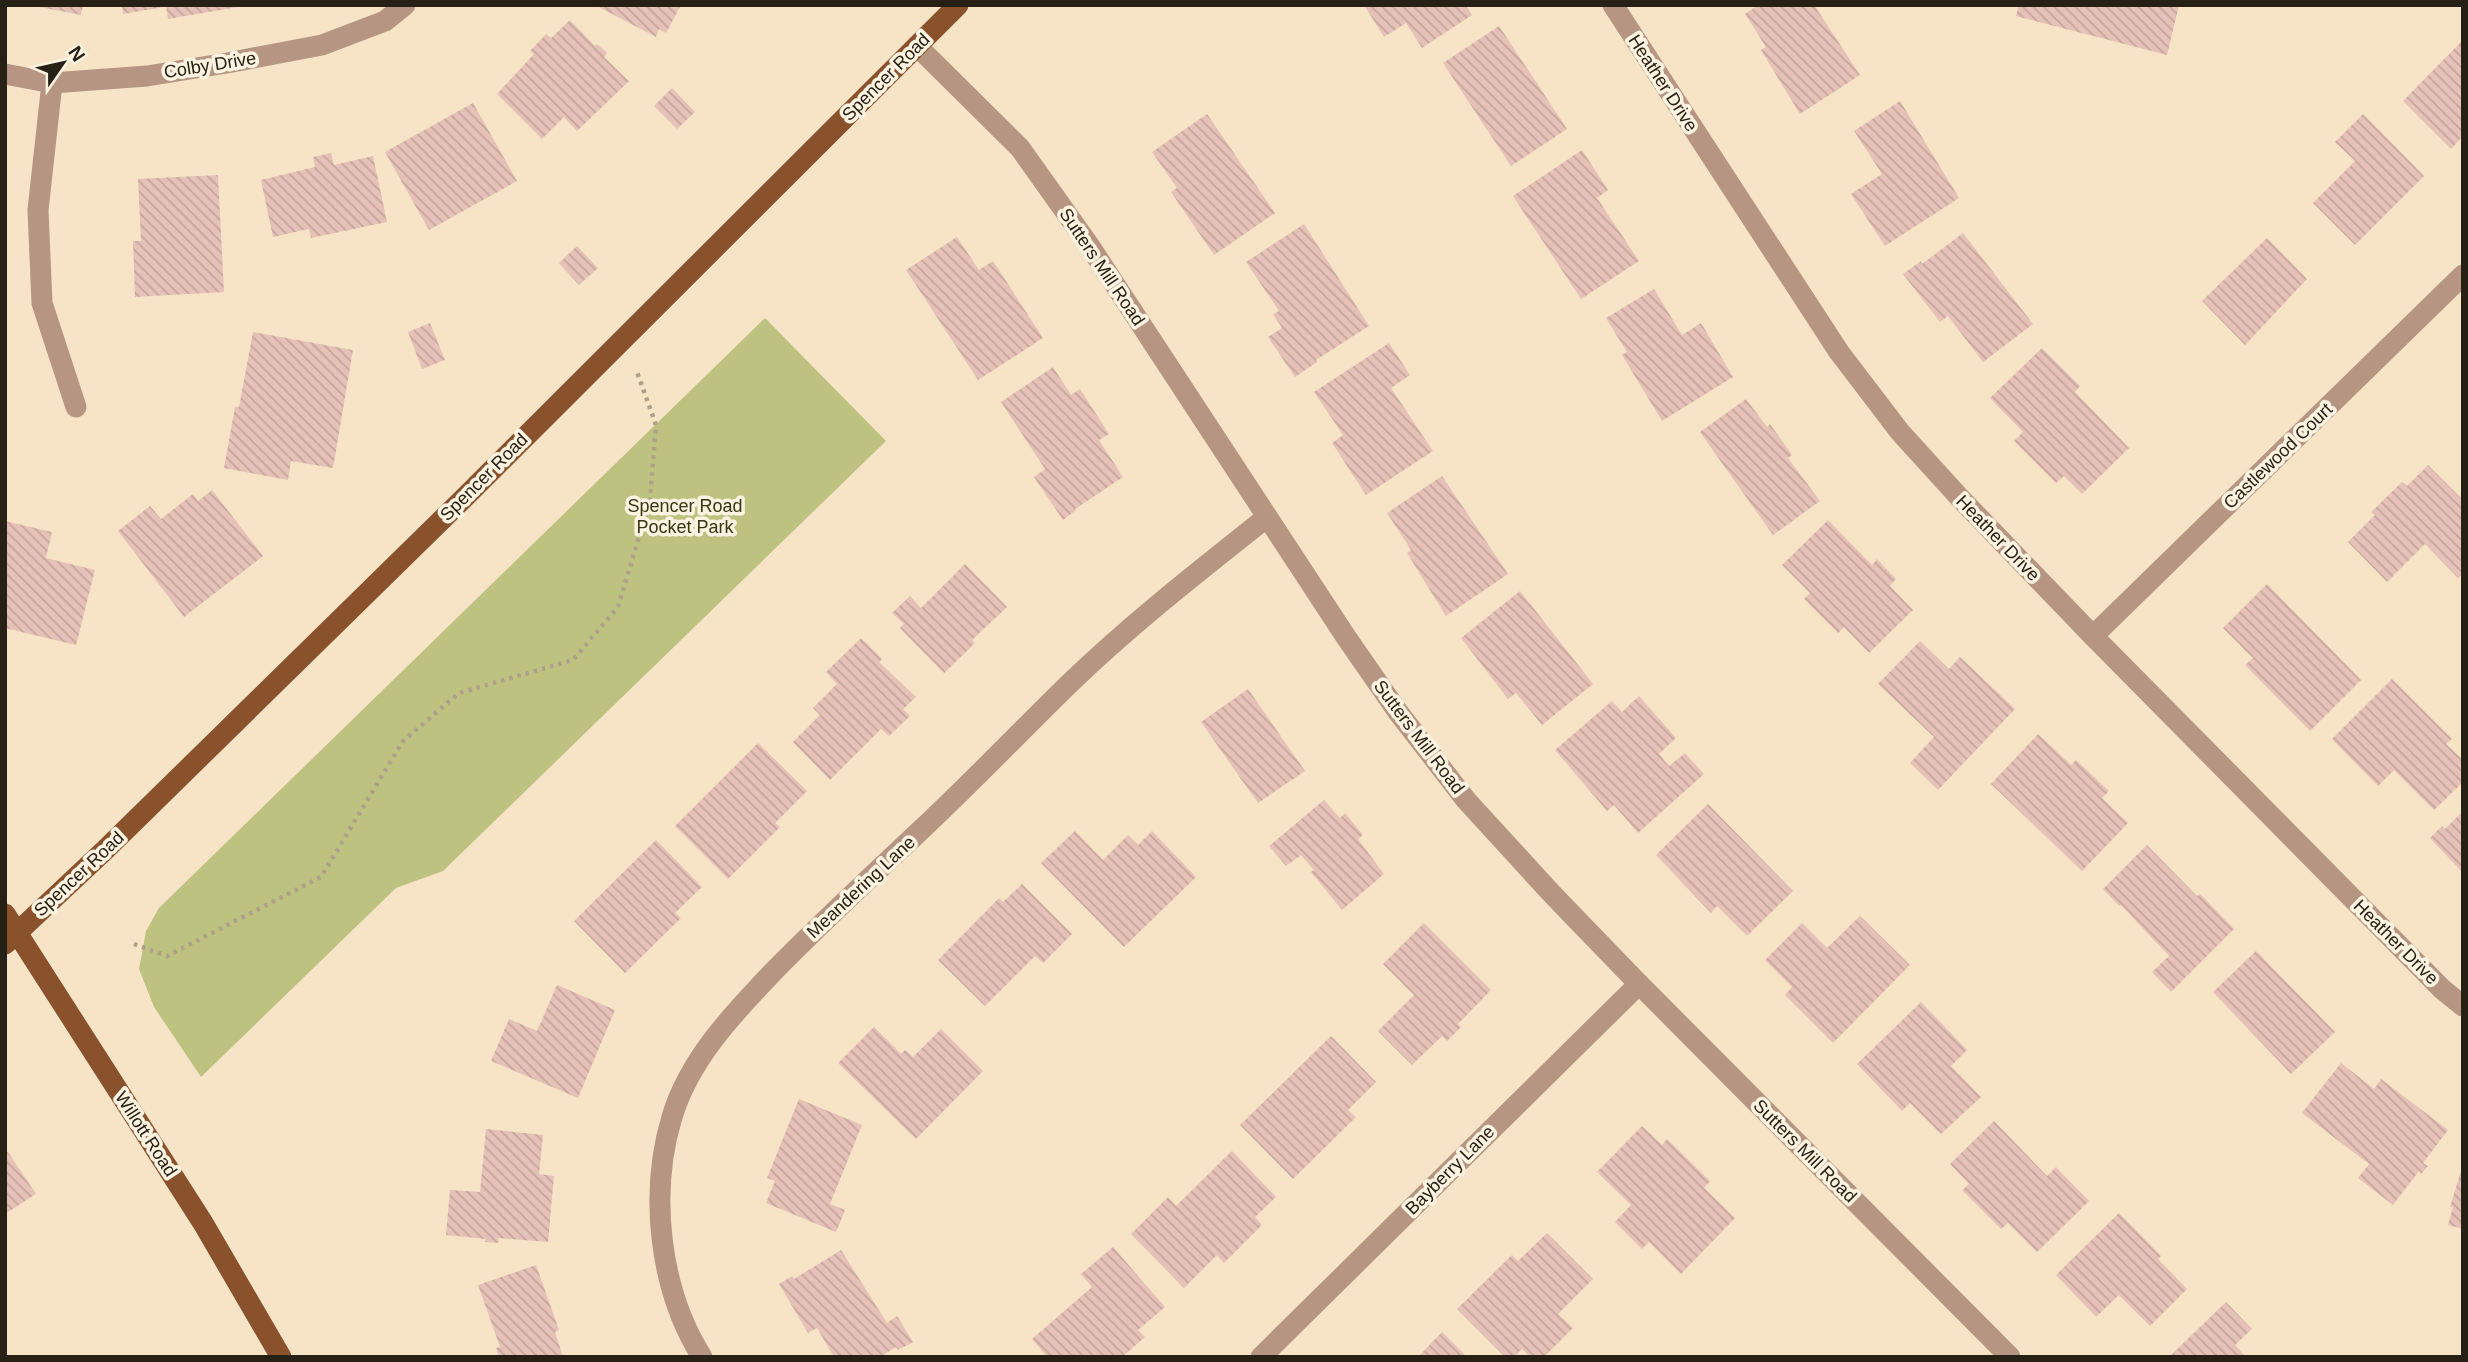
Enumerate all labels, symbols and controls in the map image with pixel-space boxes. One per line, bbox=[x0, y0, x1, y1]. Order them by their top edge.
north arrow bbox=[28, 28, 98, 98]
street label: Spencer Road bbox=[838, 29, 934, 125]
street label: Heather Drive bbox=[1624, 31, 1702, 135]
text: N bbox=[64, 42, 89, 65]
street label: Colby Drive bbox=[162, 48, 258, 82]
street label: Sutters Mill Road bbox=[1055, 205, 1149, 329]
street label: Castlewood Court bbox=[2220, 399, 2336, 513]
street label: Spencer Road bbox=[436, 429, 532, 525]
street label: Heather Drive bbox=[1952, 491, 2044, 585]
park label: Spencer Road Pocket Park bbox=[627, 496, 743, 537]
street label: Sutters Mill Road bbox=[1370, 676, 1468, 798]
street label: Spencer Road bbox=[30, 827, 128, 921]
street label: Meandering Lane bbox=[803, 832, 919, 942]
street label: Heather Drive bbox=[2350, 896, 2442, 988]
street label: Willott Road bbox=[111, 1088, 181, 1180]
street label: Sutters Mill Road bbox=[1749, 1095, 1861, 1207]
street label: Bayberry Lane bbox=[1402, 1122, 1498, 1218]

